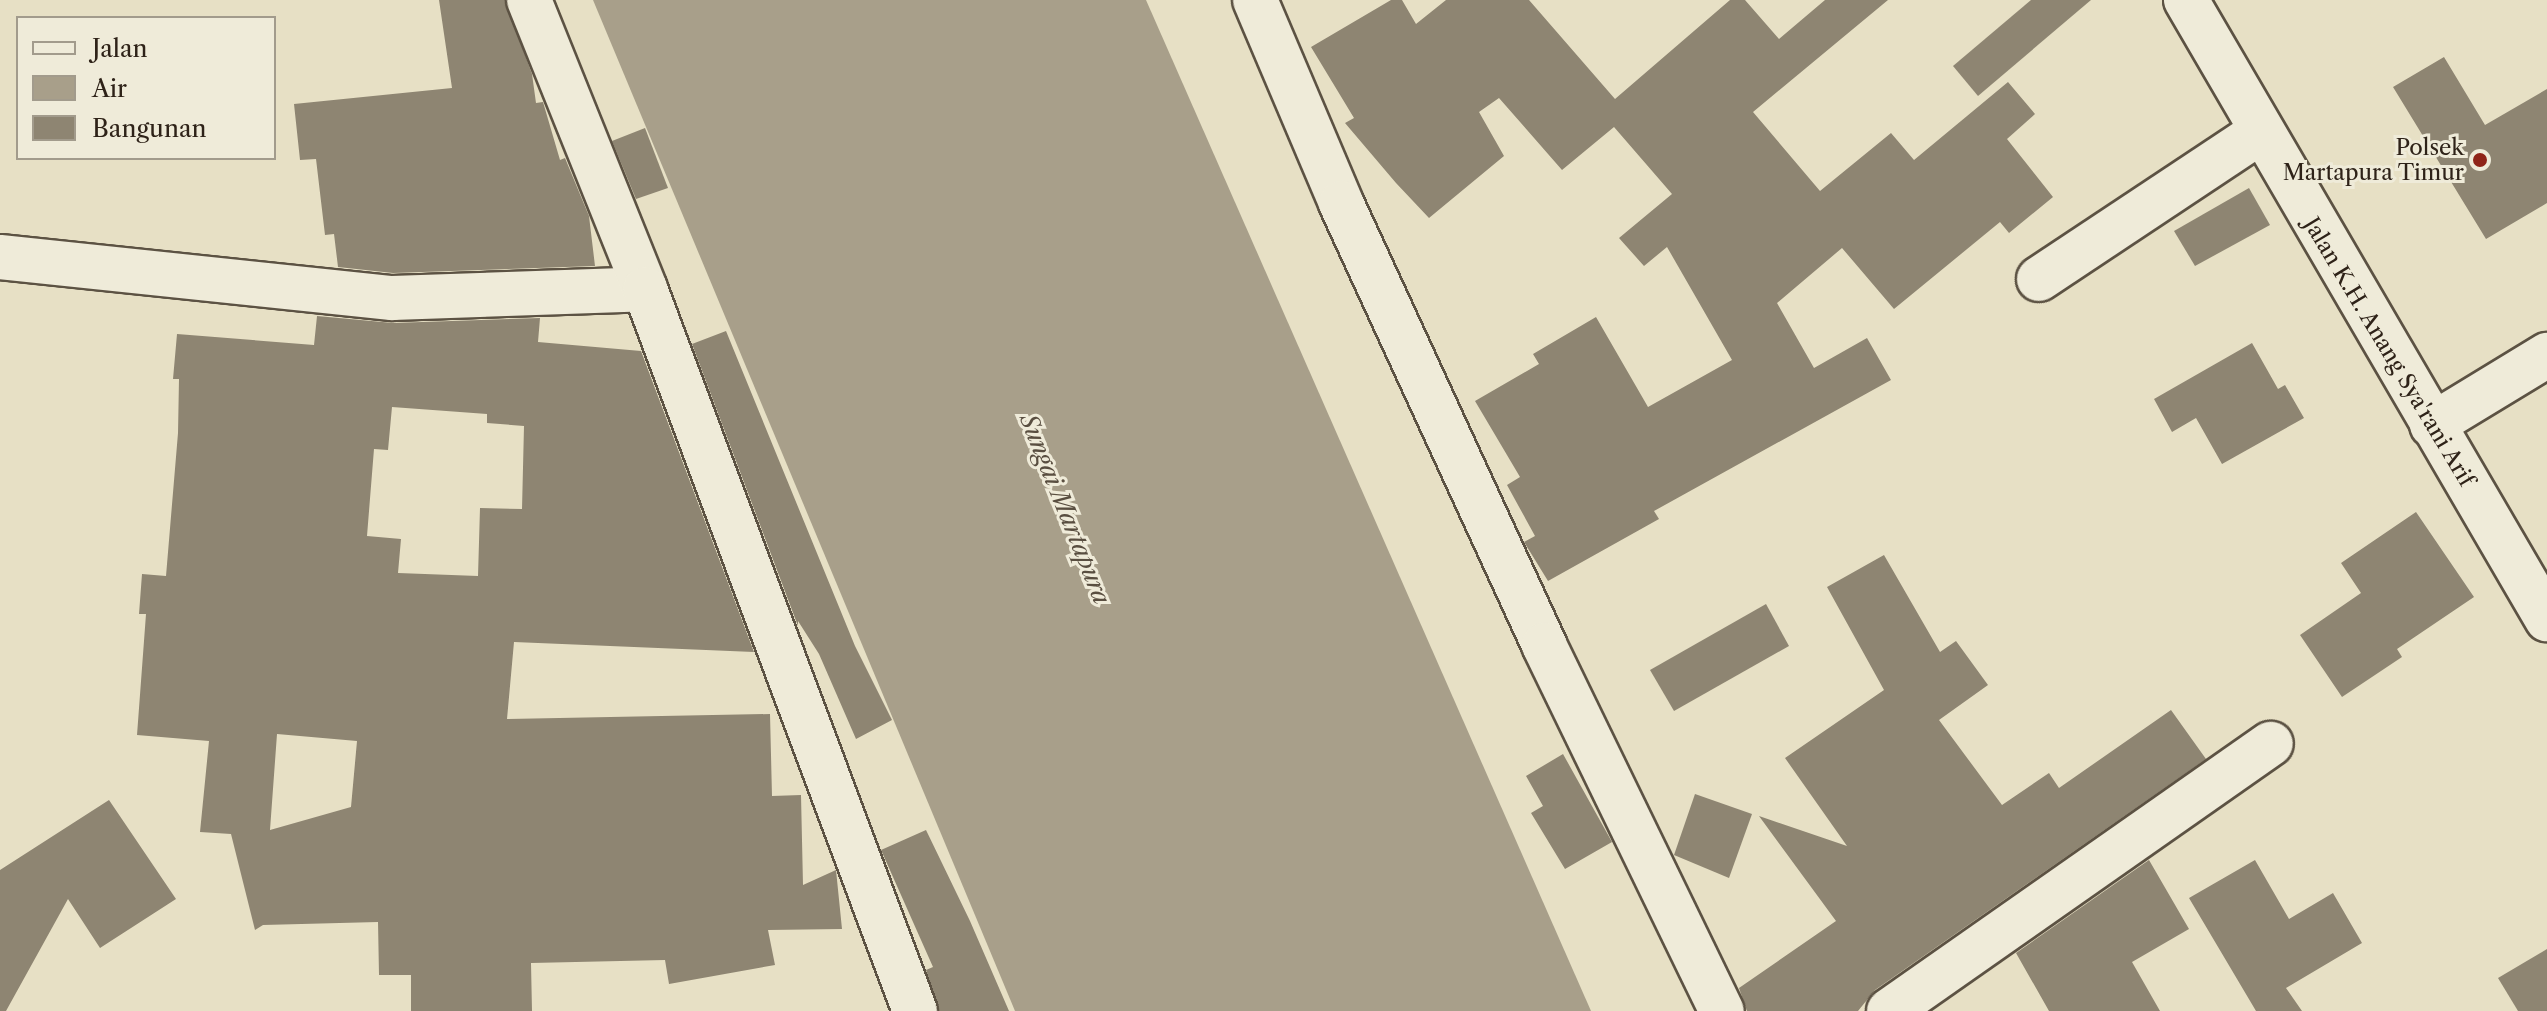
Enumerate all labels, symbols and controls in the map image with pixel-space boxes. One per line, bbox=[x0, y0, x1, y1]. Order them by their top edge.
legend bbox=[16, 16, 276, 160]
text: Jalan bbox=[92, 34, 148, 63]
text: Air bbox=[92, 74, 127, 103]
text: Bangunan bbox=[92, 114, 207, 143]
place label: Polsek Martapura Timur bbox=[2282, 134, 2464, 186]
marker: Polsek Martapura Timur bbox=[2471, 151, 2489, 169]
street label: Jalan K.H. Anang Sya'rani Arif bbox=[2298, 212, 2480, 492]
water label: Sungai Martapura bbox=[1014, 410, 1116, 608]

